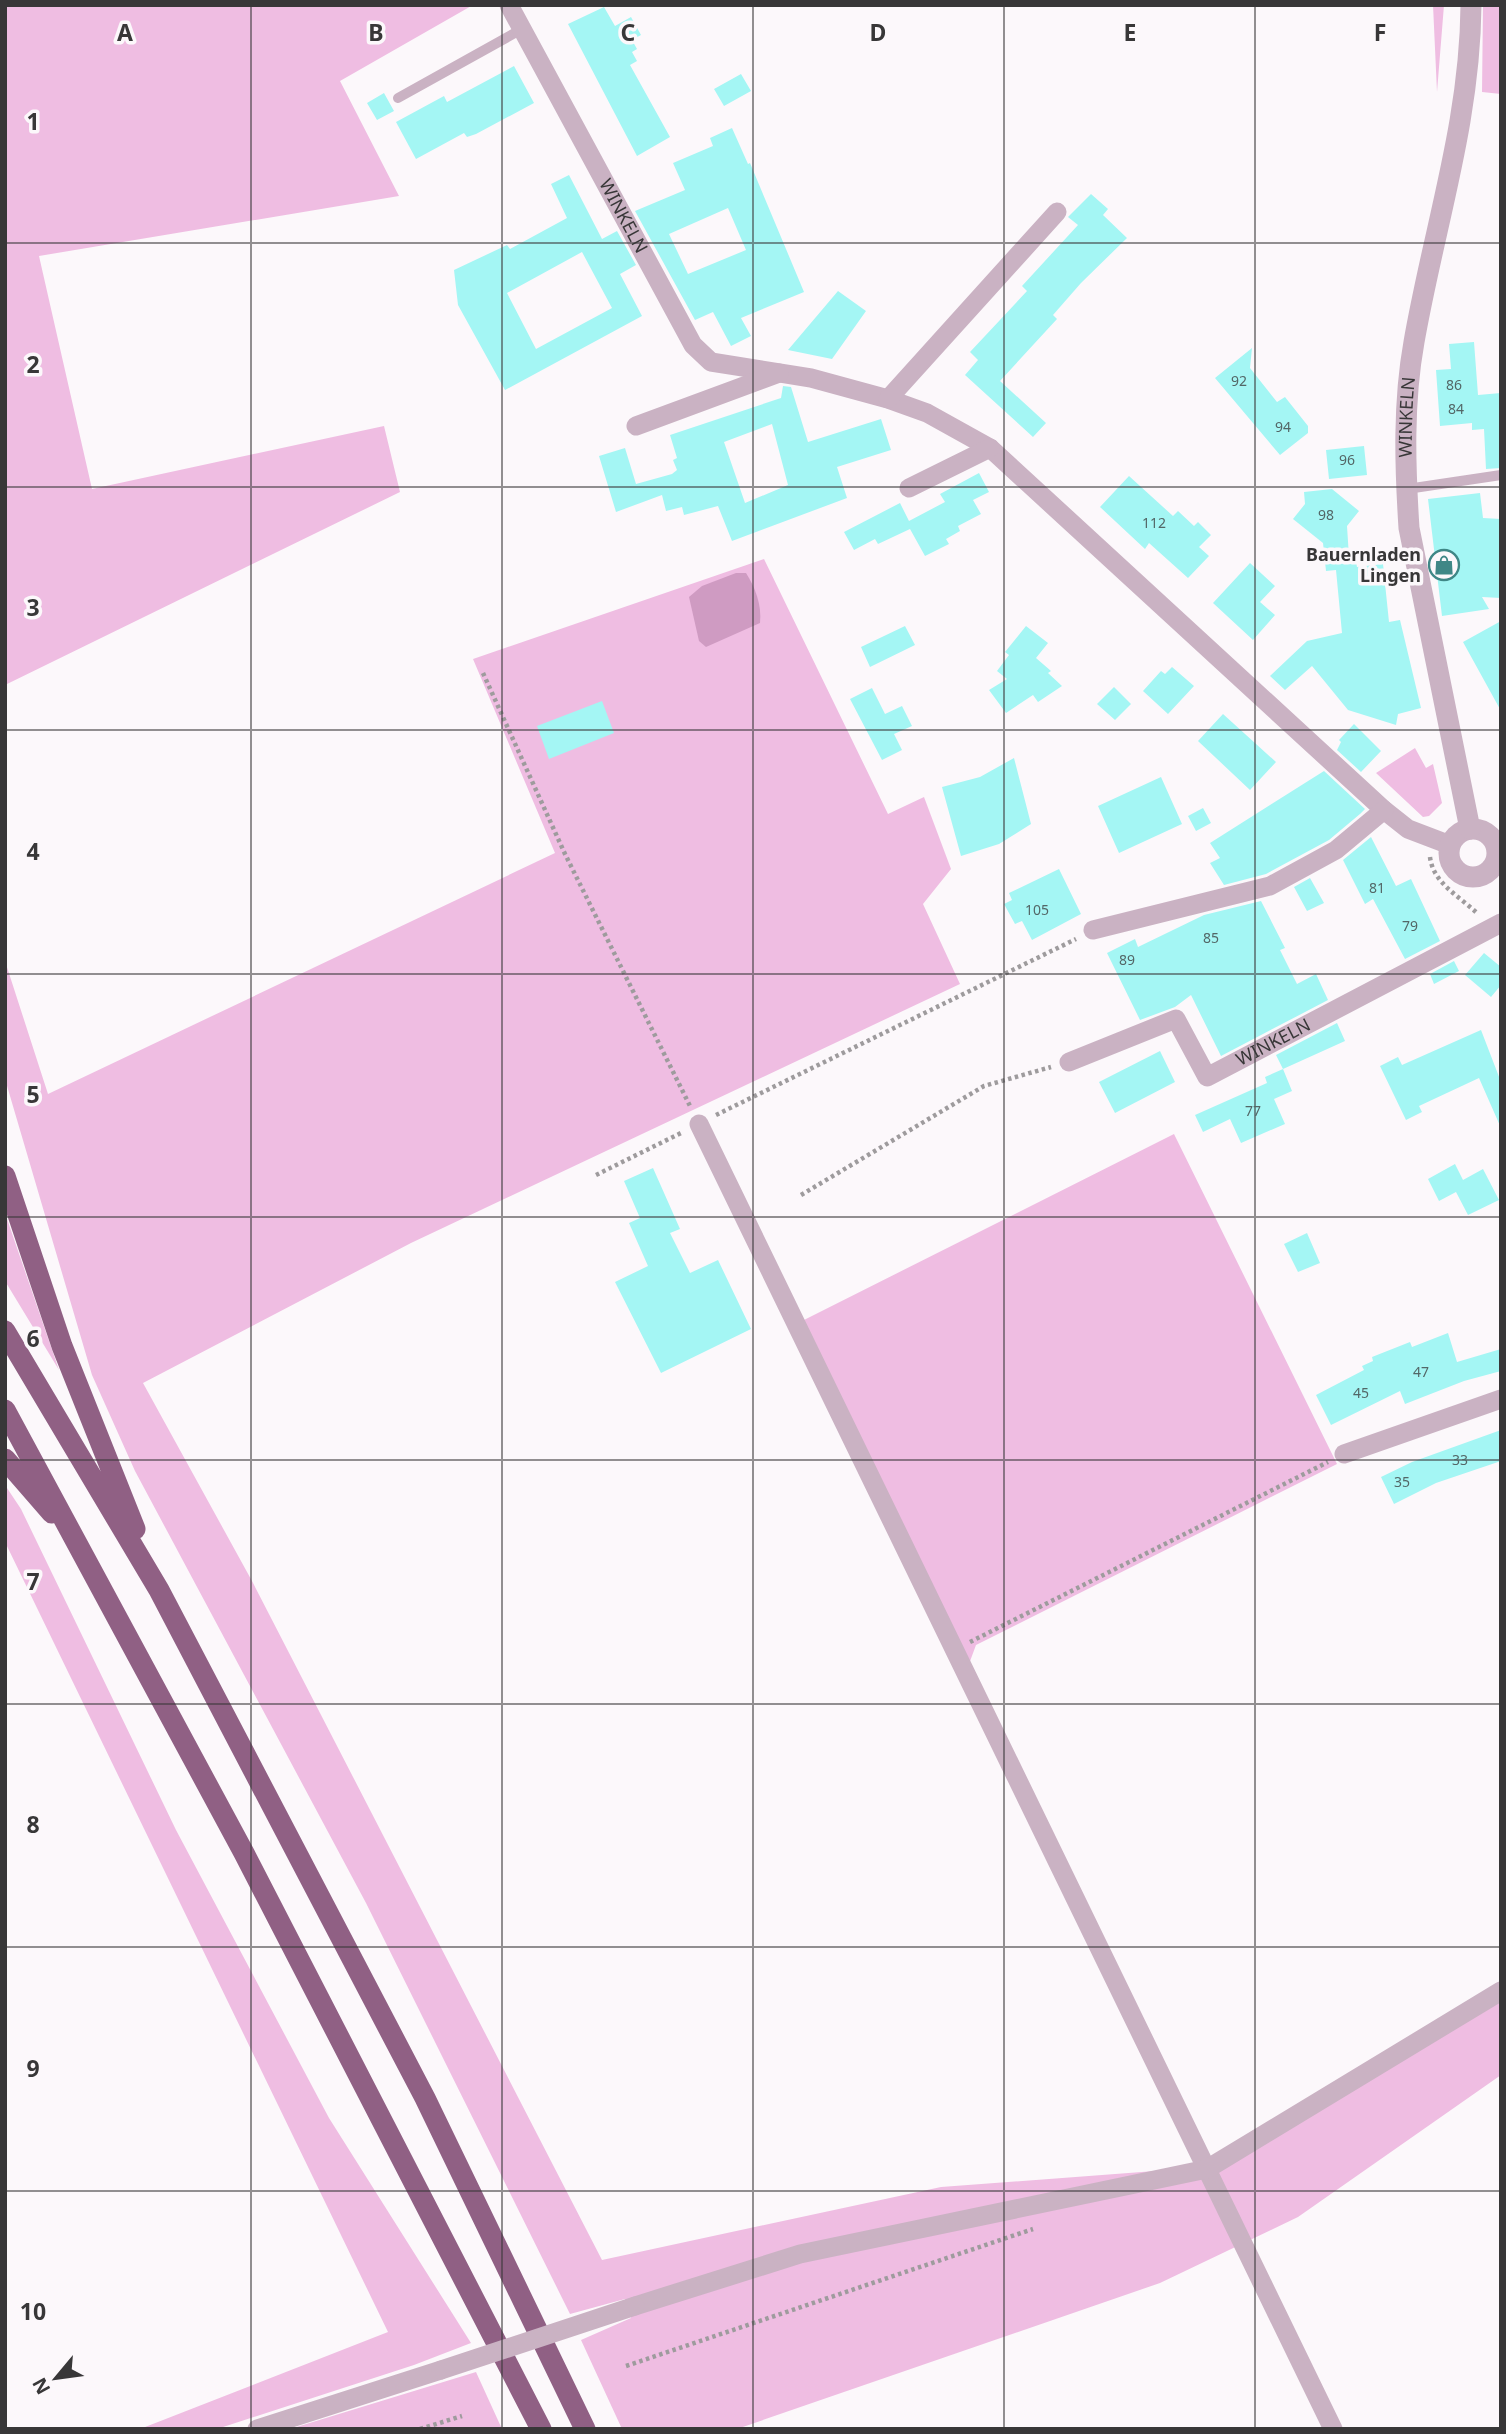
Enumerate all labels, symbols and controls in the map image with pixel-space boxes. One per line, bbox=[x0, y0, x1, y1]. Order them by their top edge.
text: A bbox=[117, 16, 133, 48]
text: B bbox=[368, 16, 384, 48]
text: C bbox=[621, 16, 636, 48]
text: D bbox=[870, 16, 886, 48]
text: E bbox=[1124, 16, 1136, 48]
text: F bbox=[1374, 16, 1386, 48]
text: 1 bbox=[26, 105, 40, 137]
street label: WINKELN bbox=[594, 174, 654, 257]
text: 2 bbox=[26, 348, 40, 380]
house number: 92 bbox=[1231, 371, 1247, 390]
house number: 86 bbox=[1446, 375, 1462, 394]
street label: WINKELN bbox=[1393, 376, 1420, 458]
house number: 84 bbox=[1448, 399, 1464, 418]
house number: 94 bbox=[1275, 417, 1291, 436]
house number: 96 bbox=[1339, 450, 1355, 469]
house number: 98 bbox=[1318, 505, 1334, 524]
house number: 112 bbox=[1142, 513, 1166, 532]
place label: Bauernladen Lingen bbox=[1306, 542, 1421, 587]
shop icon: Bauernladen Lingen bbox=[1427, 548, 1461, 582]
text: 3 bbox=[26, 591, 40, 623]
text: 4 bbox=[26, 835, 40, 867]
house number: 81 bbox=[1369, 878, 1385, 897]
house number: 105 bbox=[1025, 900, 1049, 919]
house number: 79 bbox=[1402, 916, 1418, 935]
house number: 85 bbox=[1203, 928, 1219, 947]
house number: 89 bbox=[1119, 950, 1135, 969]
street label: WINKELN bbox=[1232, 1012, 1314, 1071]
text: 5 bbox=[26, 1078, 40, 1110]
house number: 77 bbox=[1245, 1101, 1261, 1120]
text: 6 bbox=[26, 1322, 40, 1354]
house number: 47 bbox=[1413, 1362, 1429, 1381]
house number: 45 bbox=[1353, 1383, 1369, 1402]
house number: 33 bbox=[1452, 1450, 1468, 1469]
house number: 35 bbox=[1394, 1472, 1410, 1491]
text: 7 bbox=[26, 1565, 40, 1597]
text: 8 bbox=[26, 1808, 40, 1840]
text: 9 bbox=[26, 2052, 40, 2084]
text: 10 bbox=[20, 2295, 46, 2327]
north arrow bbox=[21, 2343, 91, 2413]
text: N bbox=[26, 2373, 56, 2399]

